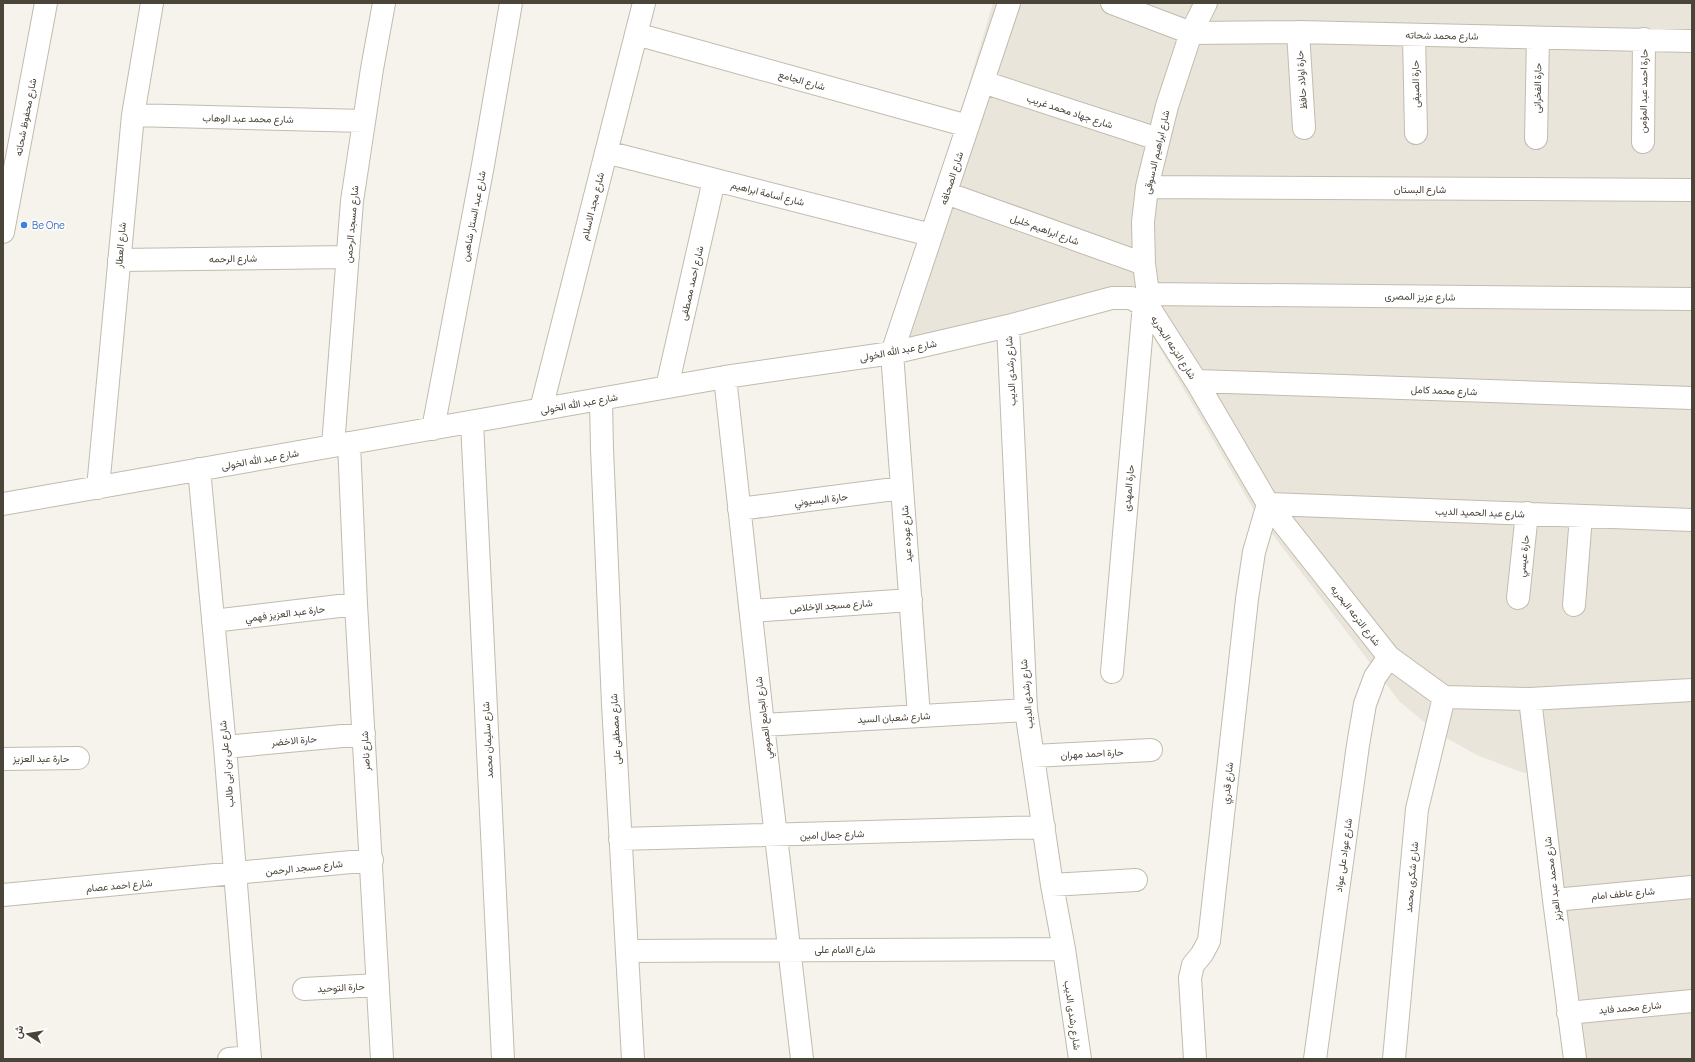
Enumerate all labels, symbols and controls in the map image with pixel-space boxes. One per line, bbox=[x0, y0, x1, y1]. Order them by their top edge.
street label: شارع محمد شحاته bbox=[1405, 27, 1479, 43]
street label: حارة احمد عبد المؤمن bbox=[1635, 48, 1651, 133]
street label: حارة اولاد حافظ bbox=[1292, 50, 1310, 110]
street label: حارة الصيفى bbox=[1408, 60, 1422, 108]
street label: حارة الفخرانى bbox=[1530, 62, 1544, 113]
street label: شارع الجامع bbox=[777, 67, 827, 93]
street label: شارع محفوظ شحاته bbox=[11, 77, 39, 157]
street label: شارع جهاد محمد غريب bbox=[1025, 90, 1115, 132]
street label: شارع ابراهيم الدسوقى bbox=[1140, 109, 1172, 195]
street label: شارع محمد عبد الوهاب bbox=[202, 110, 294, 126]
street label: شارع الصحافه bbox=[936, 150, 966, 206]
street label: شارع عبد الستار شاهين bbox=[457, 169, 489, 263]
street label: شارع مجد الاسلام bbox=[577, 171, 607, 241]
street label: شارع أسامة ابراهيم bbox=[730, 177, 806, 209]
street label: شارع البستان bbox=[1394, 182, 1446, 196]
street label: شارع مسجد الرحمن bbox=[341, 184, 361, 263]
street label: شارع ابراهيم خليل bbox=[1009, 210, 1081, 248]
place label: Be One bbox=[32, 218, 65, 232]
marker: Be One bbox=[19, 220, 29, 230]
street label: شارع العطار bbox=[111, 221, 129, 269]
street label: شارع احمد مصطفى bbox=[676, 244, 706, 322]
street label: شارع الرحمه bbox=[209, 251, 257, 265]
street label: شارع عزيز المصرى bbox=[1384, 288, 1456, 304]
street label: شارع الترعه البحريه bbox=[1148, 312, 1200, 382]
street label: شارع عبد الله الخولى bbox=[858, 336, 938, 364]
street label: شارع رشدى الديب bbox=[1001, 336, 1019, 406]
street label: شارع محمد كامل bbox=[1411, 382, 1478, 398]
street label: شارع عبد الله الخولى bbox=[539, 389, 619, 417]
street label: شارع عبد الله الخولى bbox=[220, 445, 300, 473]
street label: حارة المهدى bbox=[1119, 464, 1137, 512]
street label: حارة البسيوني bbox=[794, 489, 849, 511]
street label: شارع عبد الحميد الديب bbox=[1435, 503, 1525, 521]
street label: شارع عوده عيد bbox=[897, 505, 915, 563]
street label: حارة عيسي bbox=[1514, 534, 1534, 578]
street label: شارع الترعه البحريه bbox=[1328, 582, 1384, 649]
street label: شارع مسجد الإخلاص bbox=[789, 595, 873, 615]
street label: حارة عبد العزيز فهمي bbox=[244, 601, 326, 627]
street label: شارع رشدى الديب bbox=[1016, 658, 1036, 729]
street label: شارع الجامع العمومي bbox=[751, 676, 777, 760]
street label: شارع مصطفى على bbox=[606, 693, 624, 765]
street label: شارع سليمان محمد bbox=[478, 701, 496, 779]
street label: شارع شعبان السيد bbox=[857, 708, 931, 726]
street label: شارع على بن ابى طالب bbox=[215, 720, 237, 808]
street label: حارة الاخضر bbox=[270, 731, 318, 749]
street label: شارع ناصر bbox=[357, 731, 373, 772]
street label: حارة احمد مهران bbox=[1060, 744, 1124, 762]
street label: حارة عبد العزيز bbox=[12, 751, 70, 765]
street label: شارع قدري bbox=[1218, 761, 1238, 805]
street label: شارع عواد على عواد bbox=[1331, 817, 1355, 893]
street label: شارع جمال امين bbox=[800, 826, 865, 842]
street label: شارع محمد عبد العزيز bbox=[1540, 836, 1564, 923]
street label: شارع شكرى محمد bbox=[1401, 841, 1421, 913]
street label: شارع مسجد الرحمن bbox=[265, 856, 344, 878]
street label: شارع احمد عصام bbox=[85, 875, 153, 895]
street label: شارع عاطف امام bbox=[1591, 883, 1656, 903]
street label: شارع الامام على bbox=[815, 942, 876, 956]
street label: حارة التوحيد bbox=[317, 979, 365, 995]
street label: شارع رشدى الديب bbox=[1061, 979, 1085, 1051]
street label: شارع محمد فايد bbox=[1598, 997, 1662, 1017]
north arrow bbox=[8, 1014, 48, 1054]
text: ش bbox=[9, 1024, 26, 1040]

